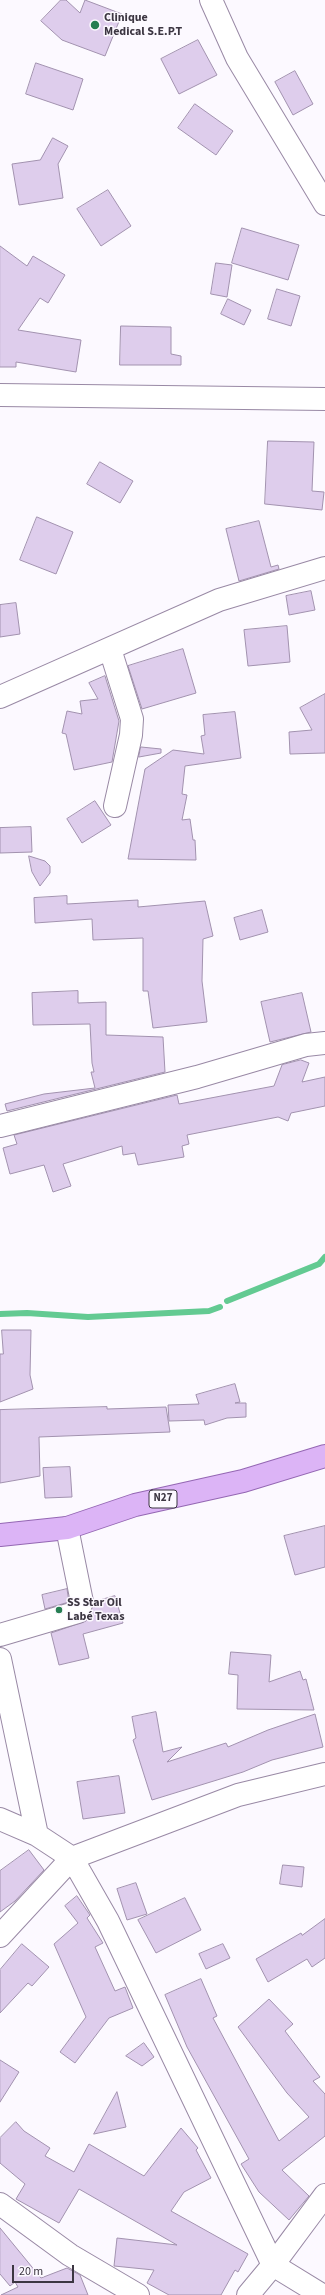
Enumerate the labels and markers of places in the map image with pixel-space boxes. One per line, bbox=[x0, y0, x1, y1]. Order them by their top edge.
place label: Clinique Medical S.E.P.T bbox=[104, 11, 182, 39]
marker: Clinique Medical S.E.P.T bbox=[89, 19, 101, 31]
place label: SS Star Oil Labé Texas bbox=[67, 1596, 124, 1624]
marker: SS Star Oil Labé Texas bbox=[54, 1605, 64, 1615]

